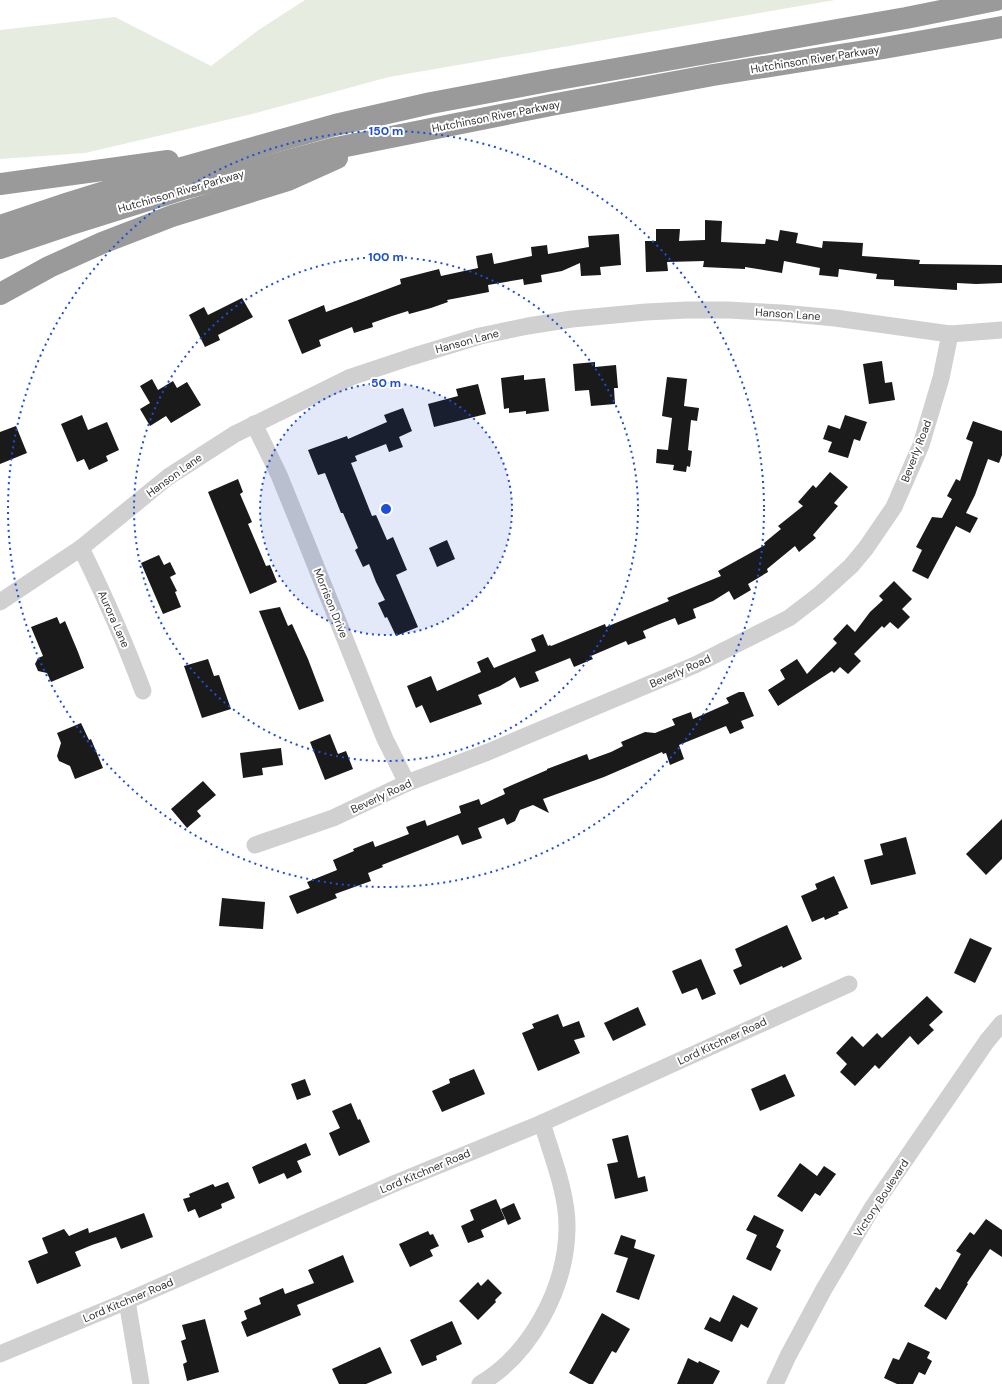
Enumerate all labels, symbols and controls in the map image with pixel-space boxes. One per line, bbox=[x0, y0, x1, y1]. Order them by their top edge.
street label: Hutchinson River Parkway bbox=[749, 42, 881, 76]
street label: Hutchinson River Parkway bbox=[431, 97, 561, 135]
text: 150 m bbox=[369, 123, 403, 139]
street label: Hutchinson River Parkway bbox=[116, 166, 246, 216]
text: 100 m bbox=[368, 249, 404, 265]
street label: Hanson Lane bbox=[755, 305, 821, 323]
street label: Hanson Lane bbox=[434, 326, 500, 356]
text: 50 m bbox=[371, 375, 401, 391]
street label: Beverly Road bbox=[898, 418, 934, 484]
street label: Hanson Lane bbox=[143, 450, 205, 500]
centre of rings bbox=[379, 502, 393, 516]
street label: Morrison Drive bbox=[311, 566, 351, 640]
street label: Aurora Lane bbox=[95, 588, 133, 650]
street label: Beverly Road bbox=[647, 651, 713, 691]
street label: Beverly Road bbox=[348, 776, 414, 816]
street label: Lord Kitchner Road bbox=[675, 1014, 769, 1068]
street label: Lord Kitchner Road bbox=[378, 1146, 472, 1196]
street label: Victory Boulevard bbox=[851, 1156, 911, 1240]
street label: Lord Kitchner Road bbox=[81, 1275, 175, 1325]

